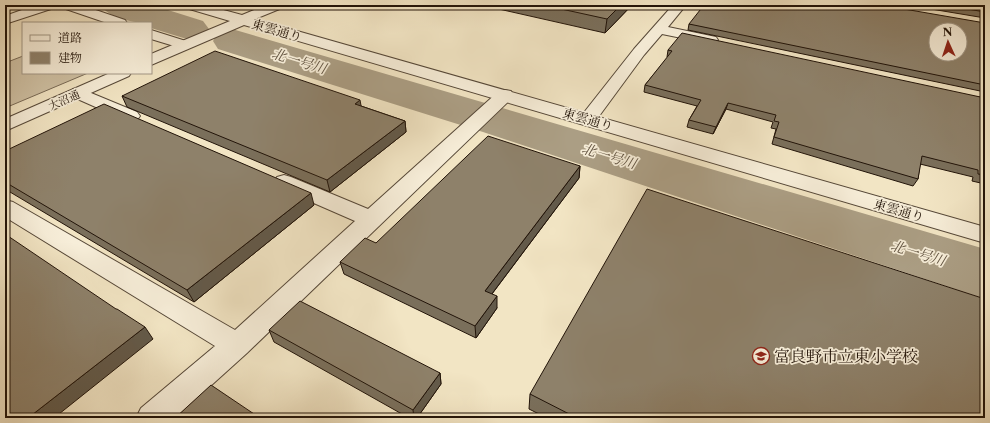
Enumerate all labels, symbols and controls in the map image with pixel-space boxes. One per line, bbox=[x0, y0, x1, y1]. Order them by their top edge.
street label: 東雲通り bbox=[250, 15, 304, 45]
legend bbox=[22, 22, 152, 74]
north arrow bbox=[928, 22, 968, 62]
text: N bbox=[942, 25, 953, 39]
text: 道路 bbox=[58, 30, 82, 45]
water label: 北一号川 bbox=[270, 44, 330, 78]
text: 建物 bbox=[58, 50, 82, 65]
street label: 大沼通 bbox=[46, 87, 82, 113]
street label: 東雲通り bbox=[561, 104, 615, 134]
water label: 北一号川 bbox=[580, 139, 640, 173]
street label: 東雲通り bbox=[872, 195, 926, 225]
water label: 北一号川 bbox=[889, 236, 949, 270]
school or university icon: 富良野市立東小学校 bbox=[751, 346, 771, 366]
place label: 富良野市立東小学校 bbox=[774, 346, 918, 366]

